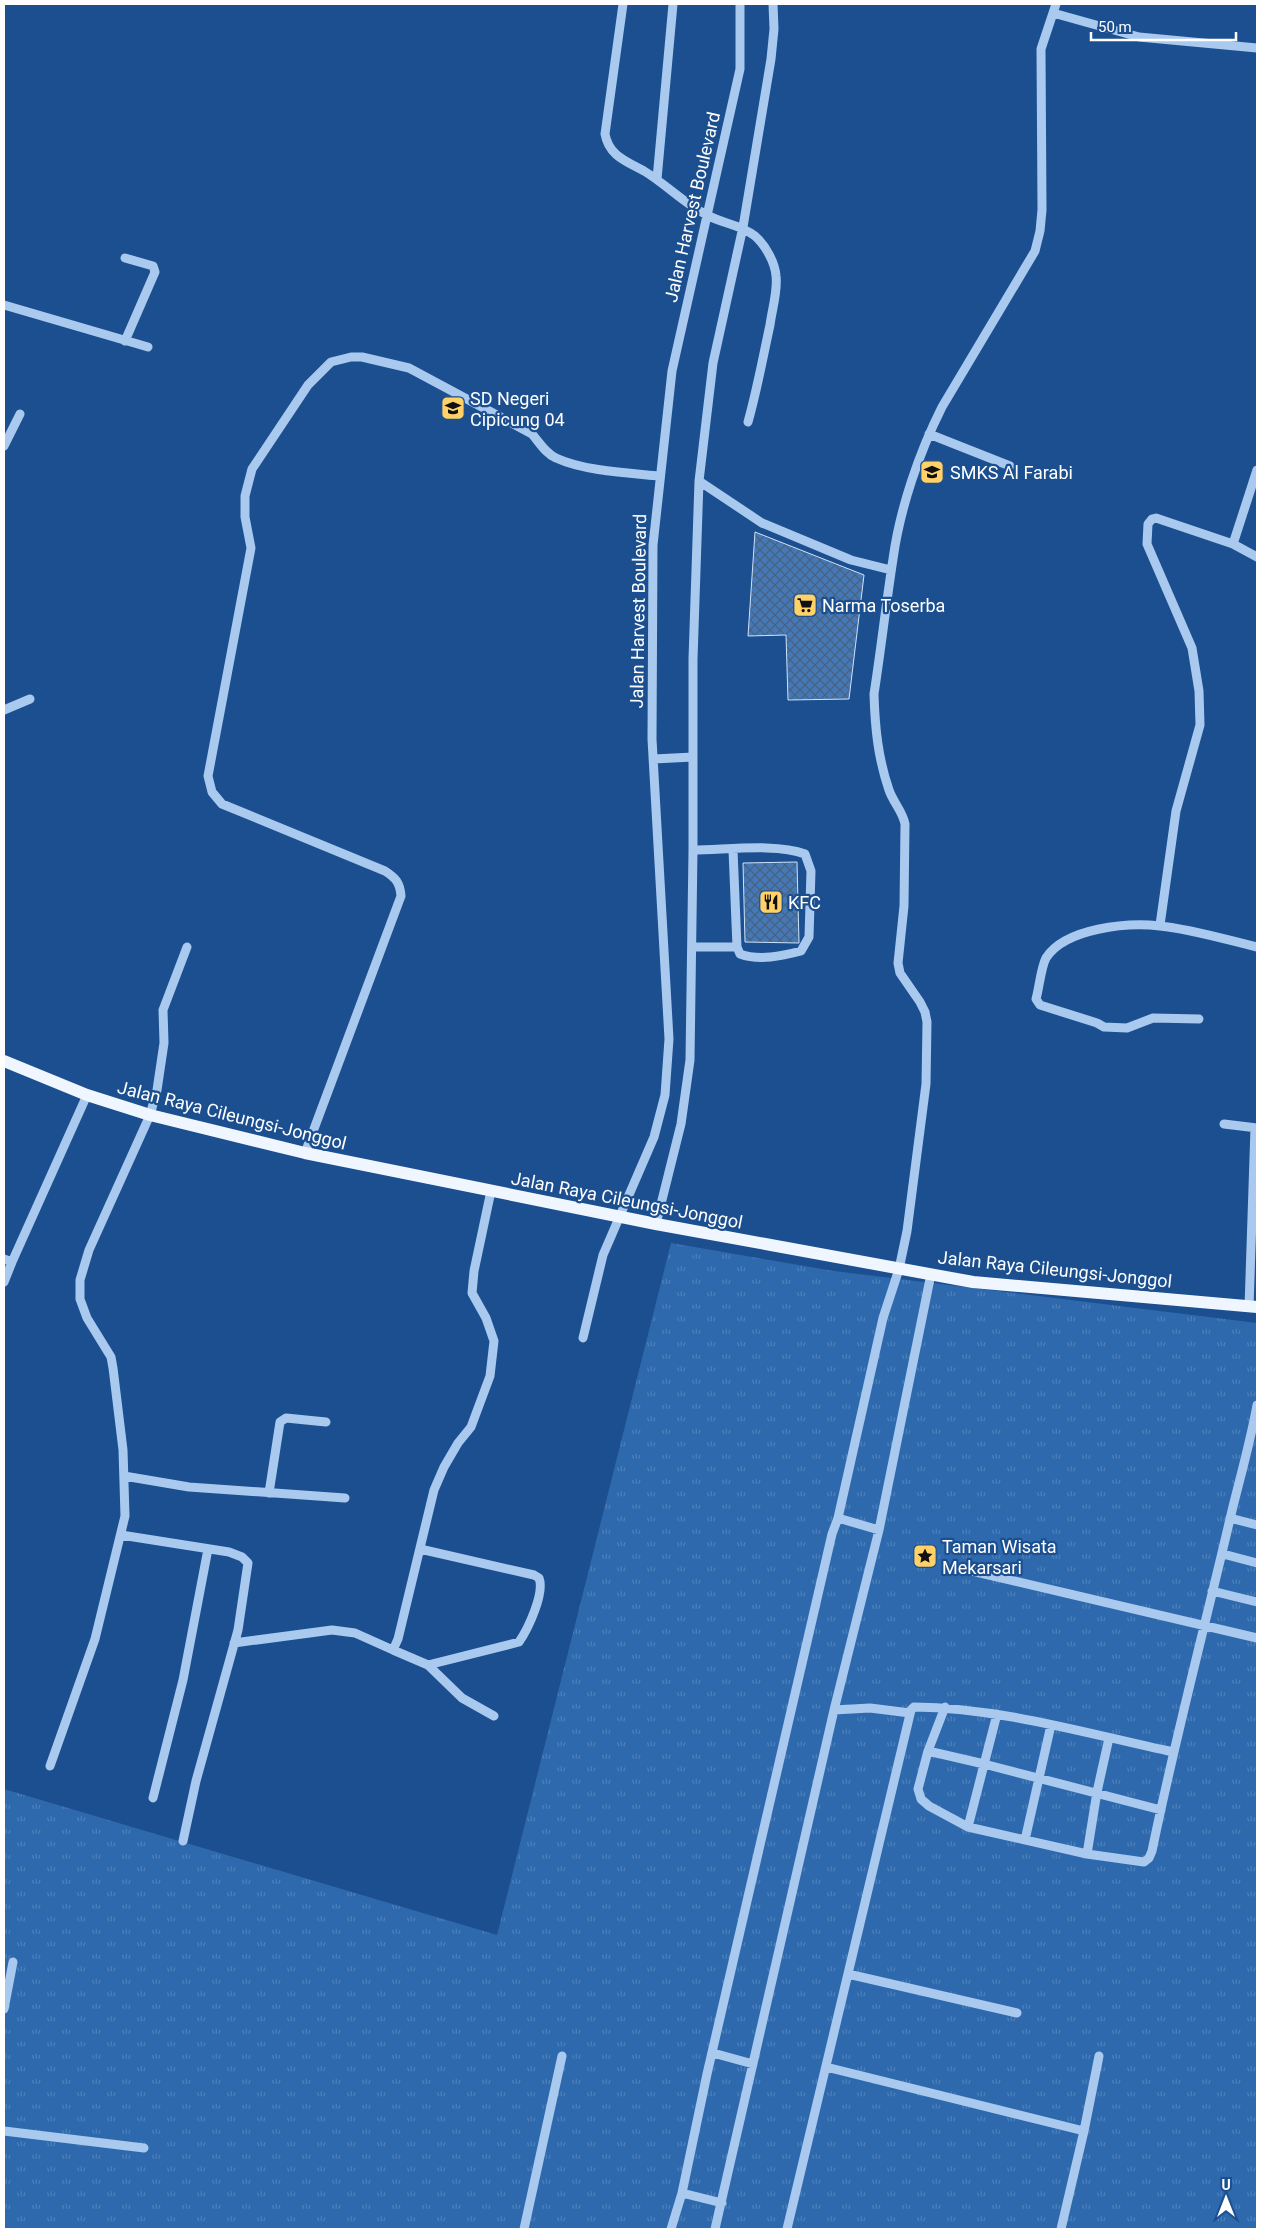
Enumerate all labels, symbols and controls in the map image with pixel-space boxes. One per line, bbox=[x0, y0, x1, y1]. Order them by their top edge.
scale bar bbox=[1091, 10, 1236, 42]
text: 50 m bbox=[1098, 18, 1132, 36]
street label: Jalan Harvest Boulevard bbox=[660, 110, 724, 304]
place label: SD Negeri Cipicung 04 bbox=[470, 388, 565, 430]
school or university icon: SD Negeri Cipicung 04 bbox=[440, 395, 466, 421]
school or university icon: SMKS Al Farabi bbox=[919, 459, 945, 485]
place label: SMKS Al Farabi bbox=[950, 462, 1073, 483]
street label: Jalan Harvest Boulevard bbox=[626, 514, 650, 708]
supermarket icon: Narma Toserba bbox=[792, 592, 818, 618]
place label: Narma Toserba bbox=[822, 595, 945, 616]
restaurant icon: KFC bbox=[758, 889, 784, 915]
place label: KFC bbox=[788, 892, 821, 913]
street label: Jalan Raya Cileungsi-Jonggol bbox=[115, 1076, 349, 1154]
street label: Jalan Raya Cileungsi-Jonggol bbox=[510, 1167, 744, 1233]
street label: Jalan Raya Cileungsi-Jonggol bbox=[937, 1246, 1173, 1292]
place label: Taman Wisata Mekarsari bbox=[942, 1536, 1057, 1578]
place icon: Taman Wisata Mekarsari bbox=[912, 1543, 938, 1569]
north arrow bbox=[1201, 2173, 1251, 2223]
text: U bbox=[1221, 2177, 1231, 2193]

